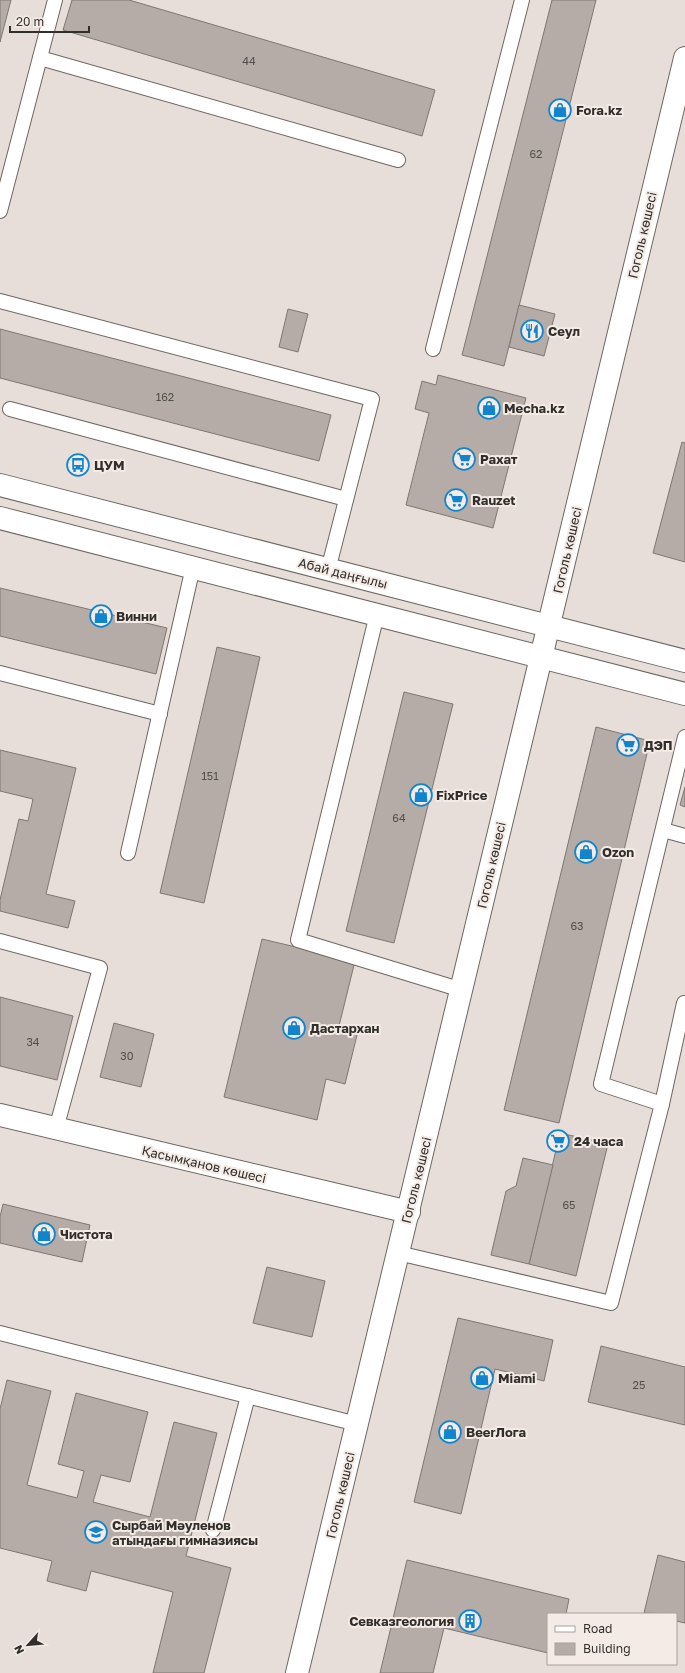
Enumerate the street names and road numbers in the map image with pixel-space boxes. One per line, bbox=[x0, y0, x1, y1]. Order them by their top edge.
street label: Гоголь көшесі bbox=[624, 190, 660, 280]
street label: Гоголь көшесі bbox=[549, 505, 585, 595]
street label: Абай даңғылы bbox=[297, 554, 389, 592]
street label: Гоголь көшесі bbox=[473, 820, 509, 910]
street label: Гоголь көшесі bbox=[398, 1135, 434, 1225]
street label: Қасымқанов көшесі bbox=[140, 1142, 268, 1186]
street label: Гоголь көшесі bbox=[322, 1450, 358, 1540]

